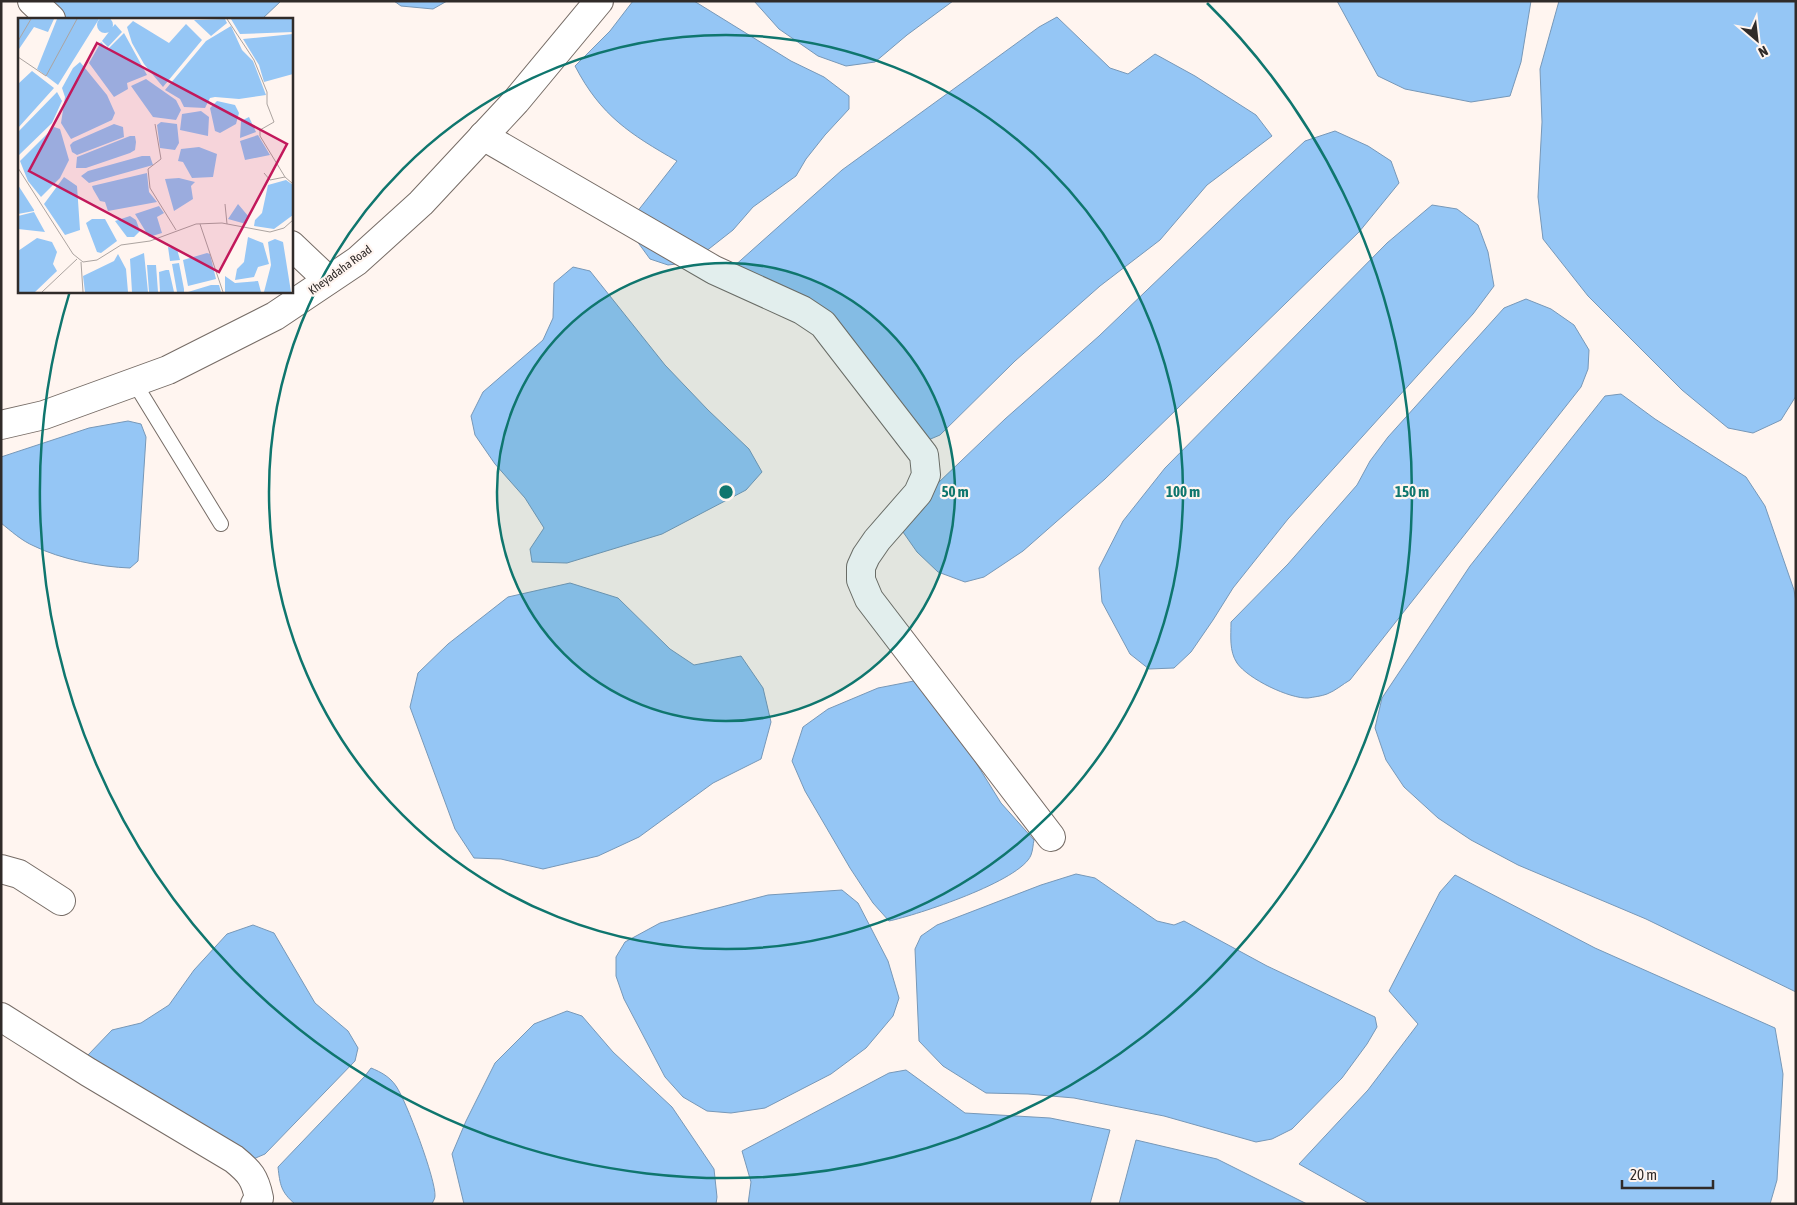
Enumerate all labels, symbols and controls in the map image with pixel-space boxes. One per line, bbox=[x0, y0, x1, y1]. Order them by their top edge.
north arrow bbox=[1732, 15, 1782, 65]
inset map bbox=[18, 18, 292, 292]
text: N bbox=[1756, 42, 1771, 60]
street label: Kheyadaha Road bbox=[306, 242, 374, 298]
centre of rings bbox=[717, 483, 735, 501]
text: 50 m bbox=[942, 483, 969, 500]
text: 100 m bbox=[1166, 483, 1200, 500]
text: 150 m bbox=[1395, 483, 1429, 500]
scale bar bbox=[1622, 1158, 1713, 1190]
text: 20 m bbox=[1630, 1166, 1657, 1183]

